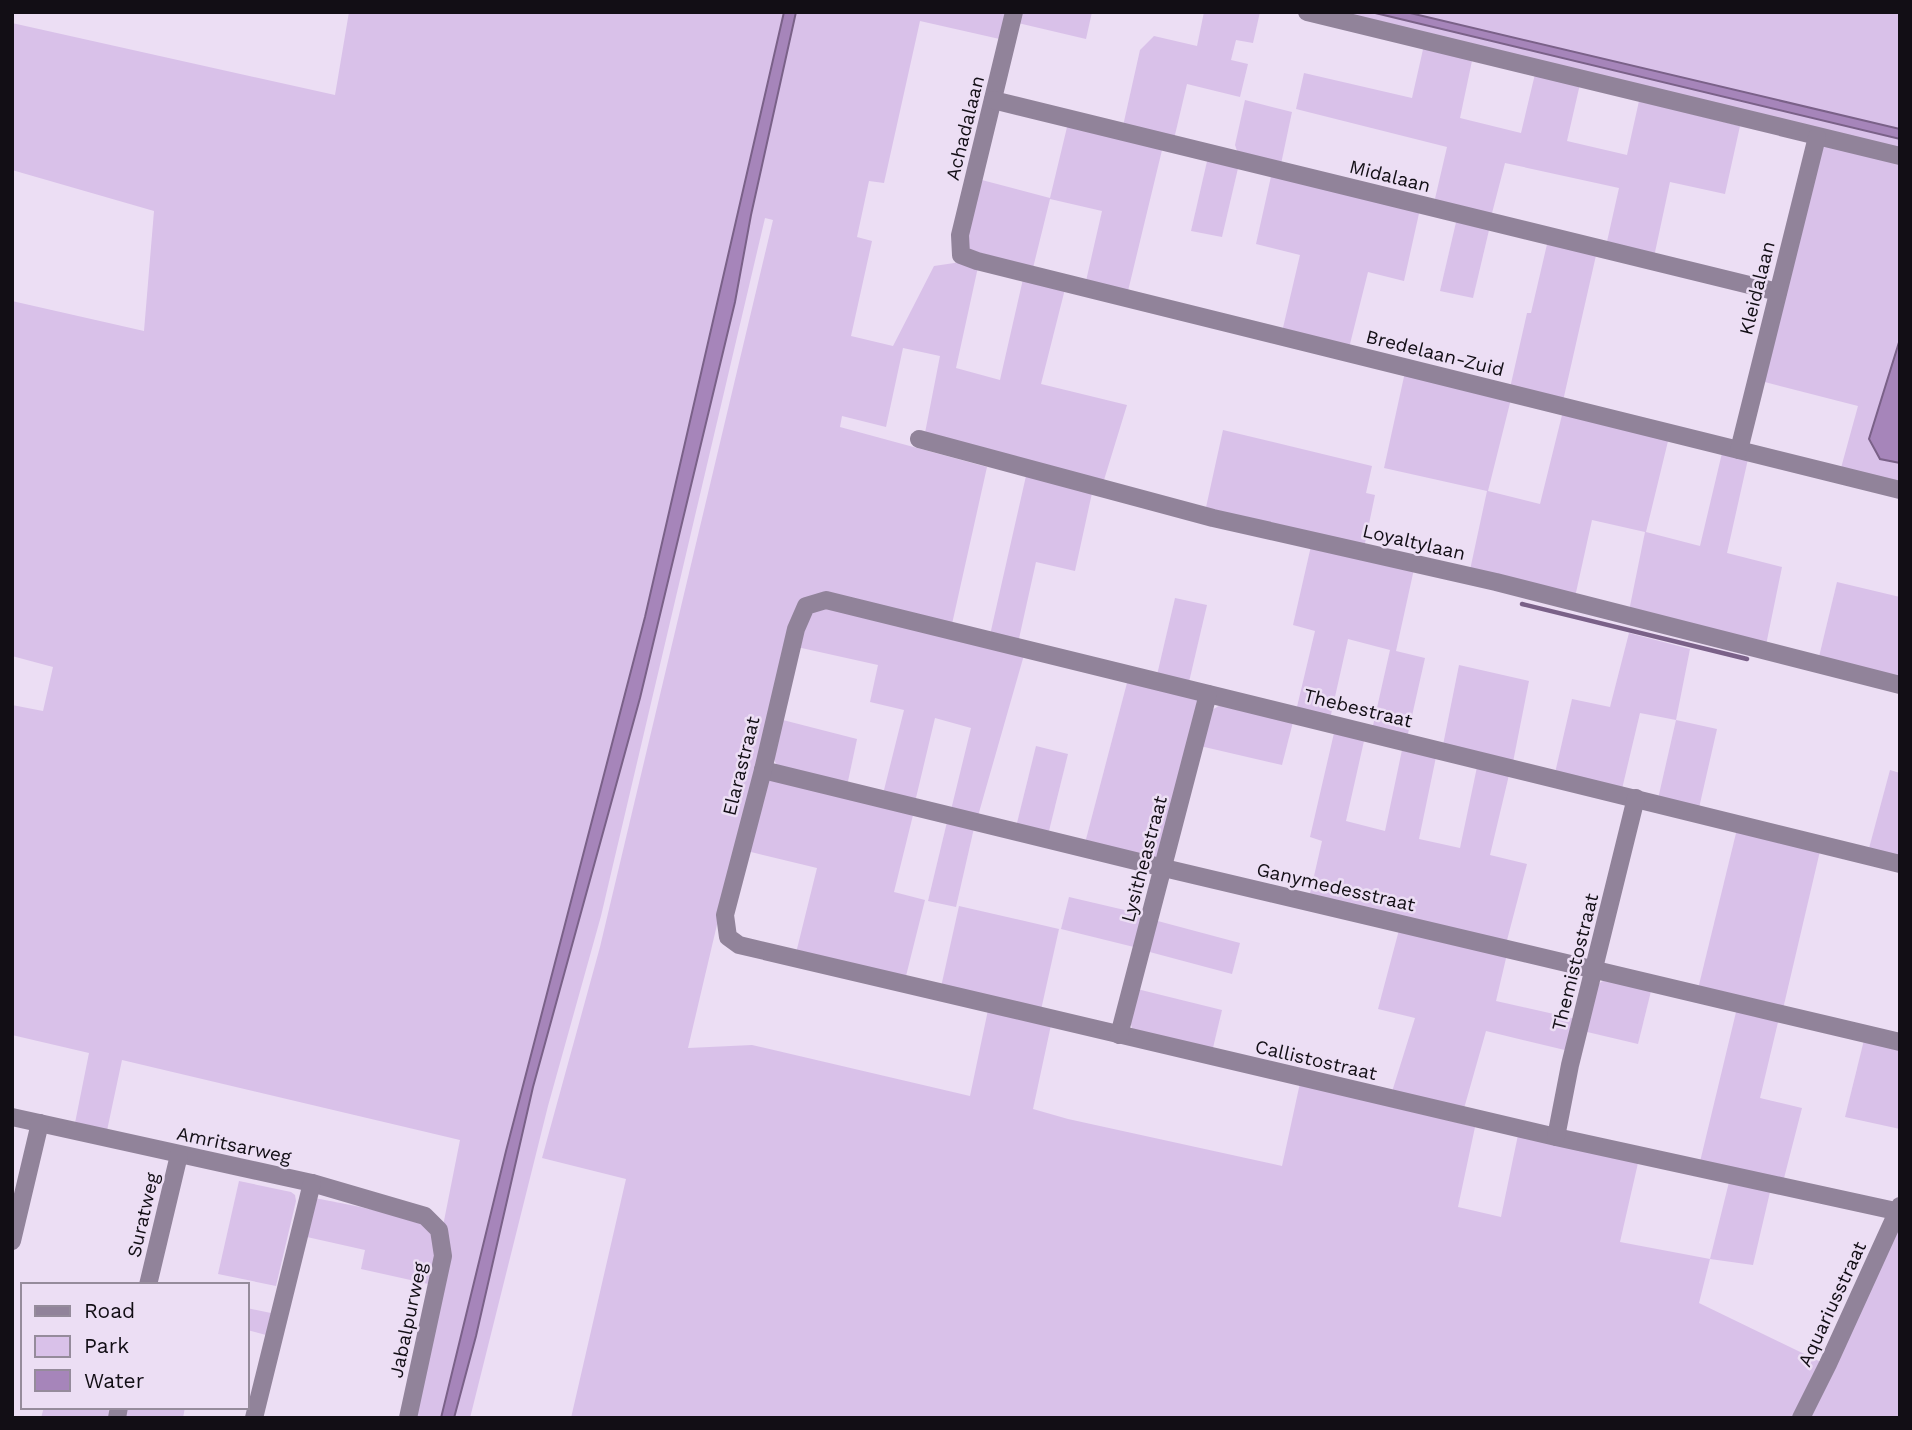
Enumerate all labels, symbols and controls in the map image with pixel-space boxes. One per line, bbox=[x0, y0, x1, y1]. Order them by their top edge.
street label: Achadalaan bbox=[941, 73, 989, 183]
street label: Midalaan bbox=[1347, 155, 1433, 197]
street label: Kleidalaan bbox=[1734, 239, 1780, 337]
street label: Bredelaan-Zuid bbox=[1363, 325, 1507, 381]
street label: Loyaltylaan bbox=[1360, 519, 1468, 565]
street label: Thebestraat bbox=[1301, 683, 1415, 733]
street label: Elarastraat bbox=[718, 714, 764, 818]
street label: Lysitheastraat bbox=[1116, 793, 1172, 925]
street label: Ganymedesstraat bbox=[1254, 858, 1418, 916]
street label: Themistostraat bbox=[1547, 891, 1603, 1033]
street label: Callistostraat bbox=[1253, 1035, 1379, 1085]
street label: Amritsarweg bbox=[175, 1122, 294, 1169]
street label: Suratweg bbox=[122, 1170, 164, 1260]
street label: Aquariusstraat bbox=[1793, 1238, 1871, 1370]
street label: Jabalpurweg bbox=[385, 1259, 432, 1380]
legend bbox=[21, 1283, 248, 1409]
text: Road bbox=[84, 1298, 135, 1323]
text: Park bbox=[84, 1333, 129, 1358]
text: Water bbox=[84, 1368, 145, 1393]

